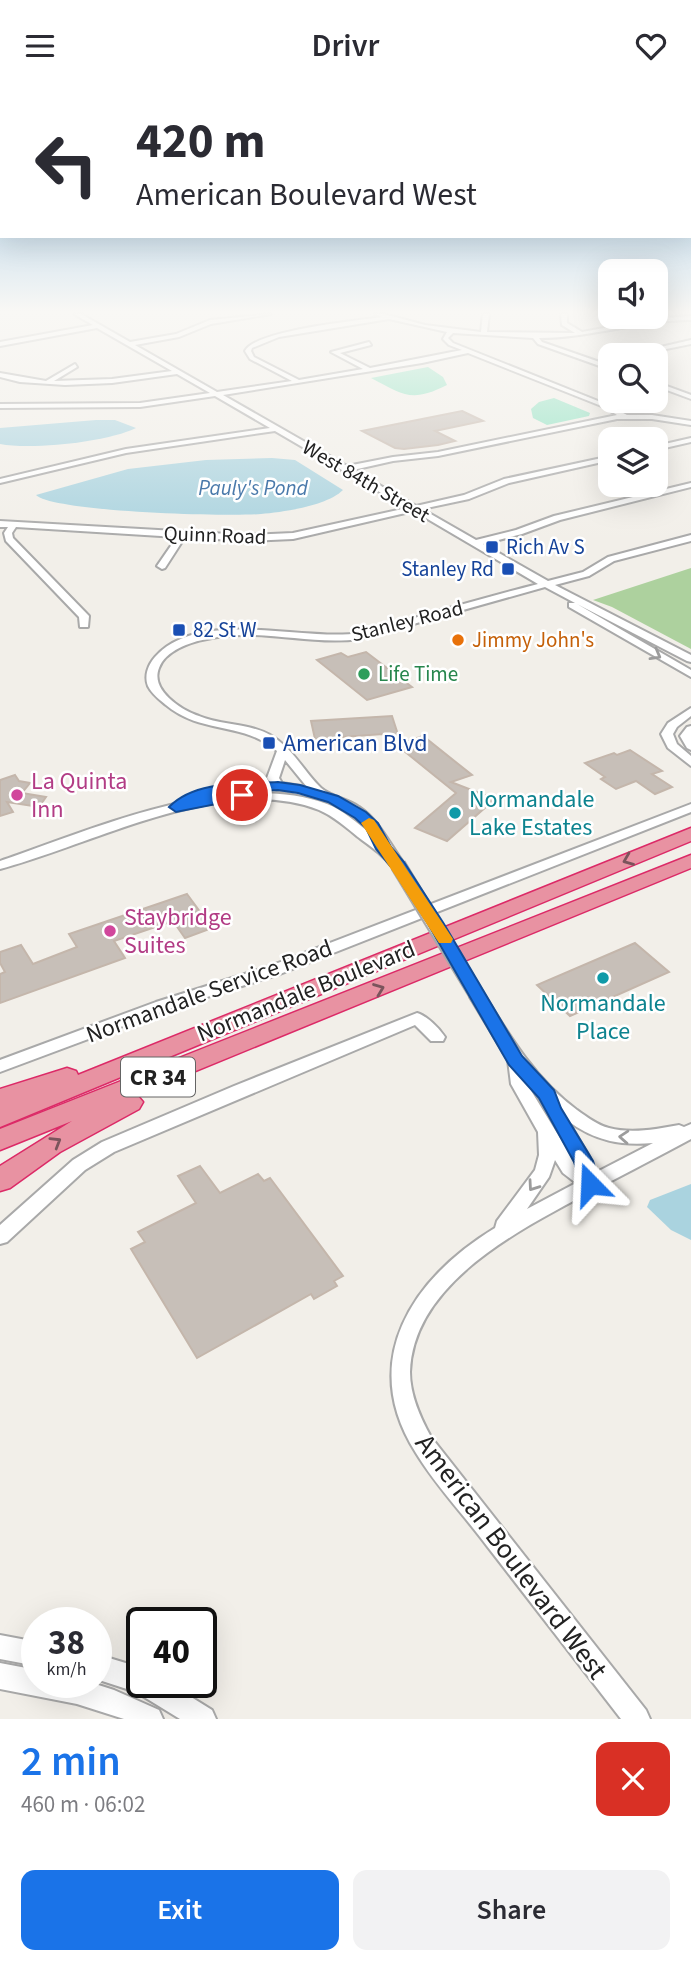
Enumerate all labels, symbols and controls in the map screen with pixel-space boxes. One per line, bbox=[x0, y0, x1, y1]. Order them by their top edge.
text: Drivr bbox=[311, 23, 380, 69]
icon: menu bbox=[21, 27, 59, 65]
icon: heart bbox=[632, 27, 670, 65]
text: 420 m bbox=[136, 107, 265, 177]
icon: left bbox=[21, 119, 112, 210]
text: American Boulevard West bbox=[136, 172, 477, 218]
map controls bbox=[598, 259, 668, 497]
button: sound bbox=[598, 259, 668, 329]
button: search bbox=[598, 343, 668, 413]
button: layers bbox=[598, 427, 668, 497]
street label: West 84th Street bbox=[297, 432, 435, 530]
water label: Pauly's Pond bbox=[198, 473, 309, 503]
street label: Quinn Road bbox=[163, 518, 267, 552]
place label: Rich Av S bbox=[506, 532, 585, 562]
marker: Rich Av S bbox=[484, 539, 500, 555]
place label: Stanley Rd bbox=[401, 554, 494, 584]
marker: Stanley Rd bbox=[500, 561, 516, 577]
street label: Stanley Road bbox=[348, 593, 466, 649]
place label: 82 St W bbox=[193, 615, 257, 645]
marker: 82 St W bbox=[171, 622, 187, 638]
place label: Jimmy John's bbox=[472, 625, 594, 655]
marker: Jimmy John's bbox=[450, 632, 466, 648]
one-way arrow bbox=[649, 647, 662, 660]
place label: Life Time bbox=[378, 659, 458, 689]
marker: Life Time bbox=[356, 666, 372, 682]
place label: American Blvd bbox=[283, 726, 427, 761]
marker: American Blvd bbox=[261, 735, 277, 751]
place label: La Quinta Inn bbox=[31, 764, 127, 827]
pin bbox=[212, 765, 272, 825]
icon: arrive bbox=[223, 776, 261, 814]
place label: Normandale Lake Estates bbox=[469, 782, 594, 845]
marker: La Quinta Inn bbox=[9, 787, 25, 803]
marker: Normandale Lake Estates bbox=[447, 805, 463, 821]
one-way arrow bbox=[622, 852, 635, 866]
place label: Staybridge Suites bbox=[124, 900, 232, 963]
marker: Staybridge Suites bbox=[102, 923, 118, 939]
street label: Normandale Service Road bbox=[81, 931, 337, 1052]
street label: Normandale Boulevard bbox=[192, 932, 421, 1051]
marker: Normandale Place bbox=[595, 970, 611, 986]
one-way arrow bbox=[372, 983, 384, 997]
place label: Normandale Place bbox=[540, 986, 666, 1049]
road number: CR 34 bbox=[121, 1058, 195, 1097]
one-way arrow bbox=[618, 1130, 629, 1145]
one-way arrow bbox=[49, 1137, 62, 1150]
position arrow bbox=[553, 1147, 627, 1221]
one-way arrow bbox=[529, 1178, 542, 1191]
street label: American Boulevard West bbox=[405, 1425, 617, 1688]
speed limit sign: 40 bbox=[126, 1607, 217, 1698]
text: 38 bbox=[48, 1618, 85, 1668]
text: km/h bbox=[47, 1657, 86, 1682]
text: 2 min bbox=[21, 1732, 121, 1792]
button: close bbox=[596, 1742, 670, 1816]
text: 460 m · 06:02 bbox=[21, 1788, 145, 1821]
button: Exit bbox=[21, 1870, 339, 1950]
button: Share bbox=[353, 1870, 670, 1950]

